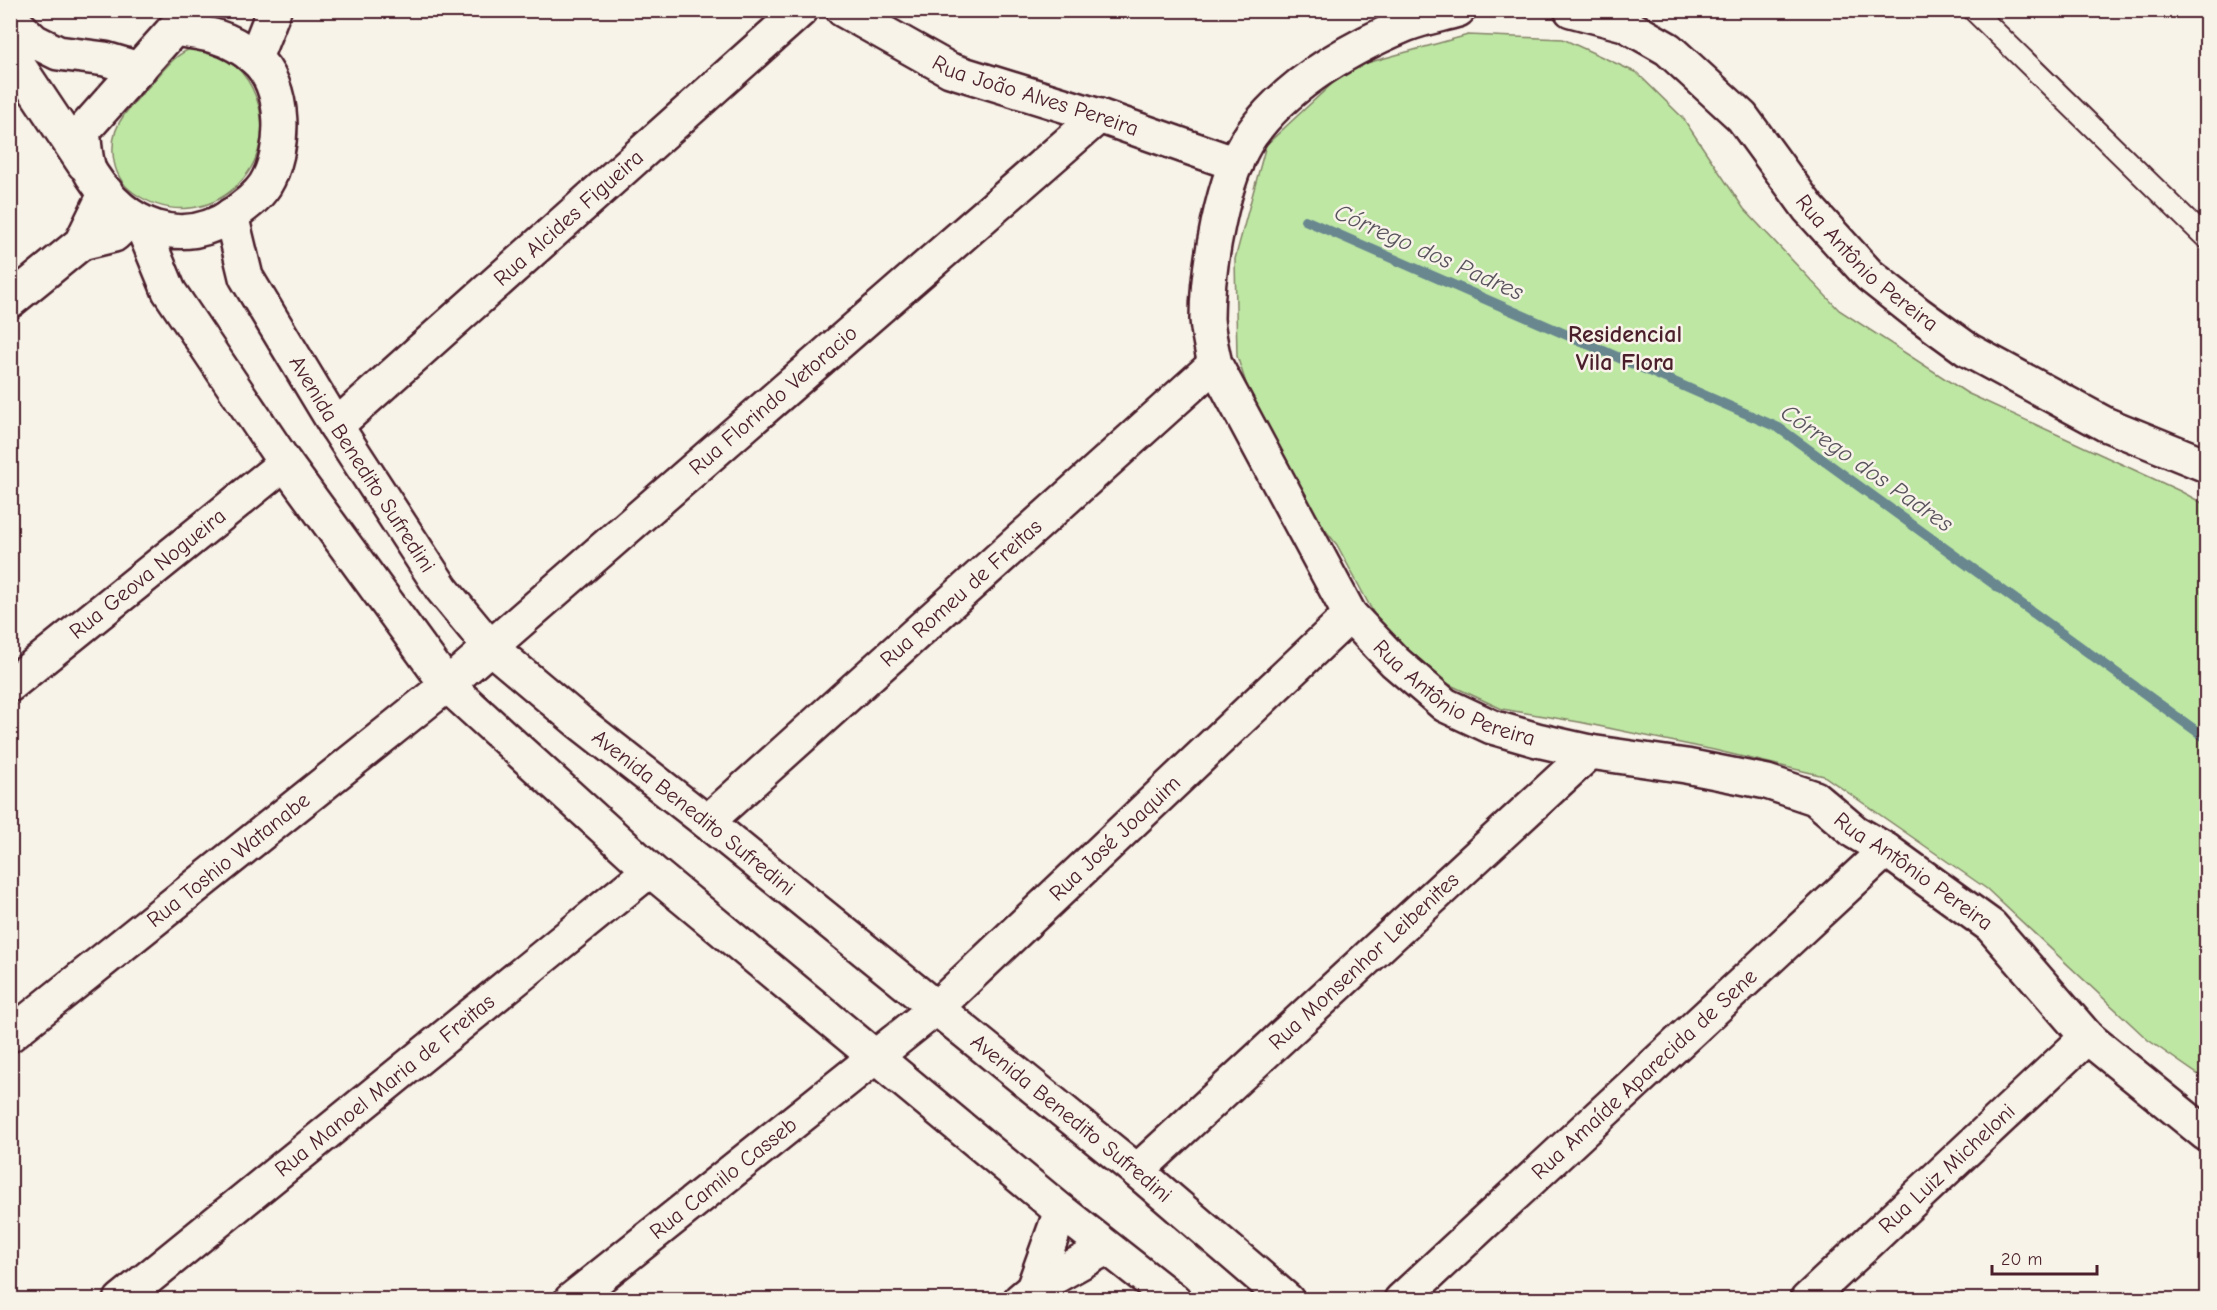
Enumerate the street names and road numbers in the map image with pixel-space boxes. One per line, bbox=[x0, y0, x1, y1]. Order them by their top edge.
street label: Rua João Alves Pereira bbox=[928, 50, 1142, 142]
street label: Rua Alcides Figueira bbox=[488, 144, 649, 292]
street label: Rua Antônio Pereira bbox=[1790, 189, 1943, 337]
street label: Rua Florindo Vetoracio bbox=[684, 320, 863, 481]
street label: Avenida Benedito Sufredini bbox=[284, 351, 441, 577]
street label: Rua Geova Nogueira bbox=[64, 503, 231, 645]
street label: Rua Romeu de Freitas bbox=[875, 513, 1047, 673]
street label: Rua Antônio Pereira bbox=[1368, 634, 1538, 752]
street label: Avenida Benedito Sufredini bbox=[587, 724, 800, 901]
street label: Rua José Joaquim bbox=[1044, 770, 1186, 907]
street label: Rua Toshio Watanabe bbox=[142, 787, 315, 933]
street label: Rua Antônio Pereira bbox=[1829, 807, 1998, 936]
street label: Rua Monsenhor Leibenites bbox=[1263, 867, 1464, 1055]
street label: Rua Amaíde Aparecida de Sene bbox=[1526, 963, 1763, 1185]
street label: Rua Manoel Maria de Freitas bbox=[270, 989, 500, 1183]
street label: Avenida Benedito Sufredini bbox=[966, 1028, 1177, 1208]
street label: Rua Luiz Micheloni bbox=[1873, 1098, 2021, 1239]
street label: Rua Camilo Casseb bbox=[645, 1112, 802, 1245]

